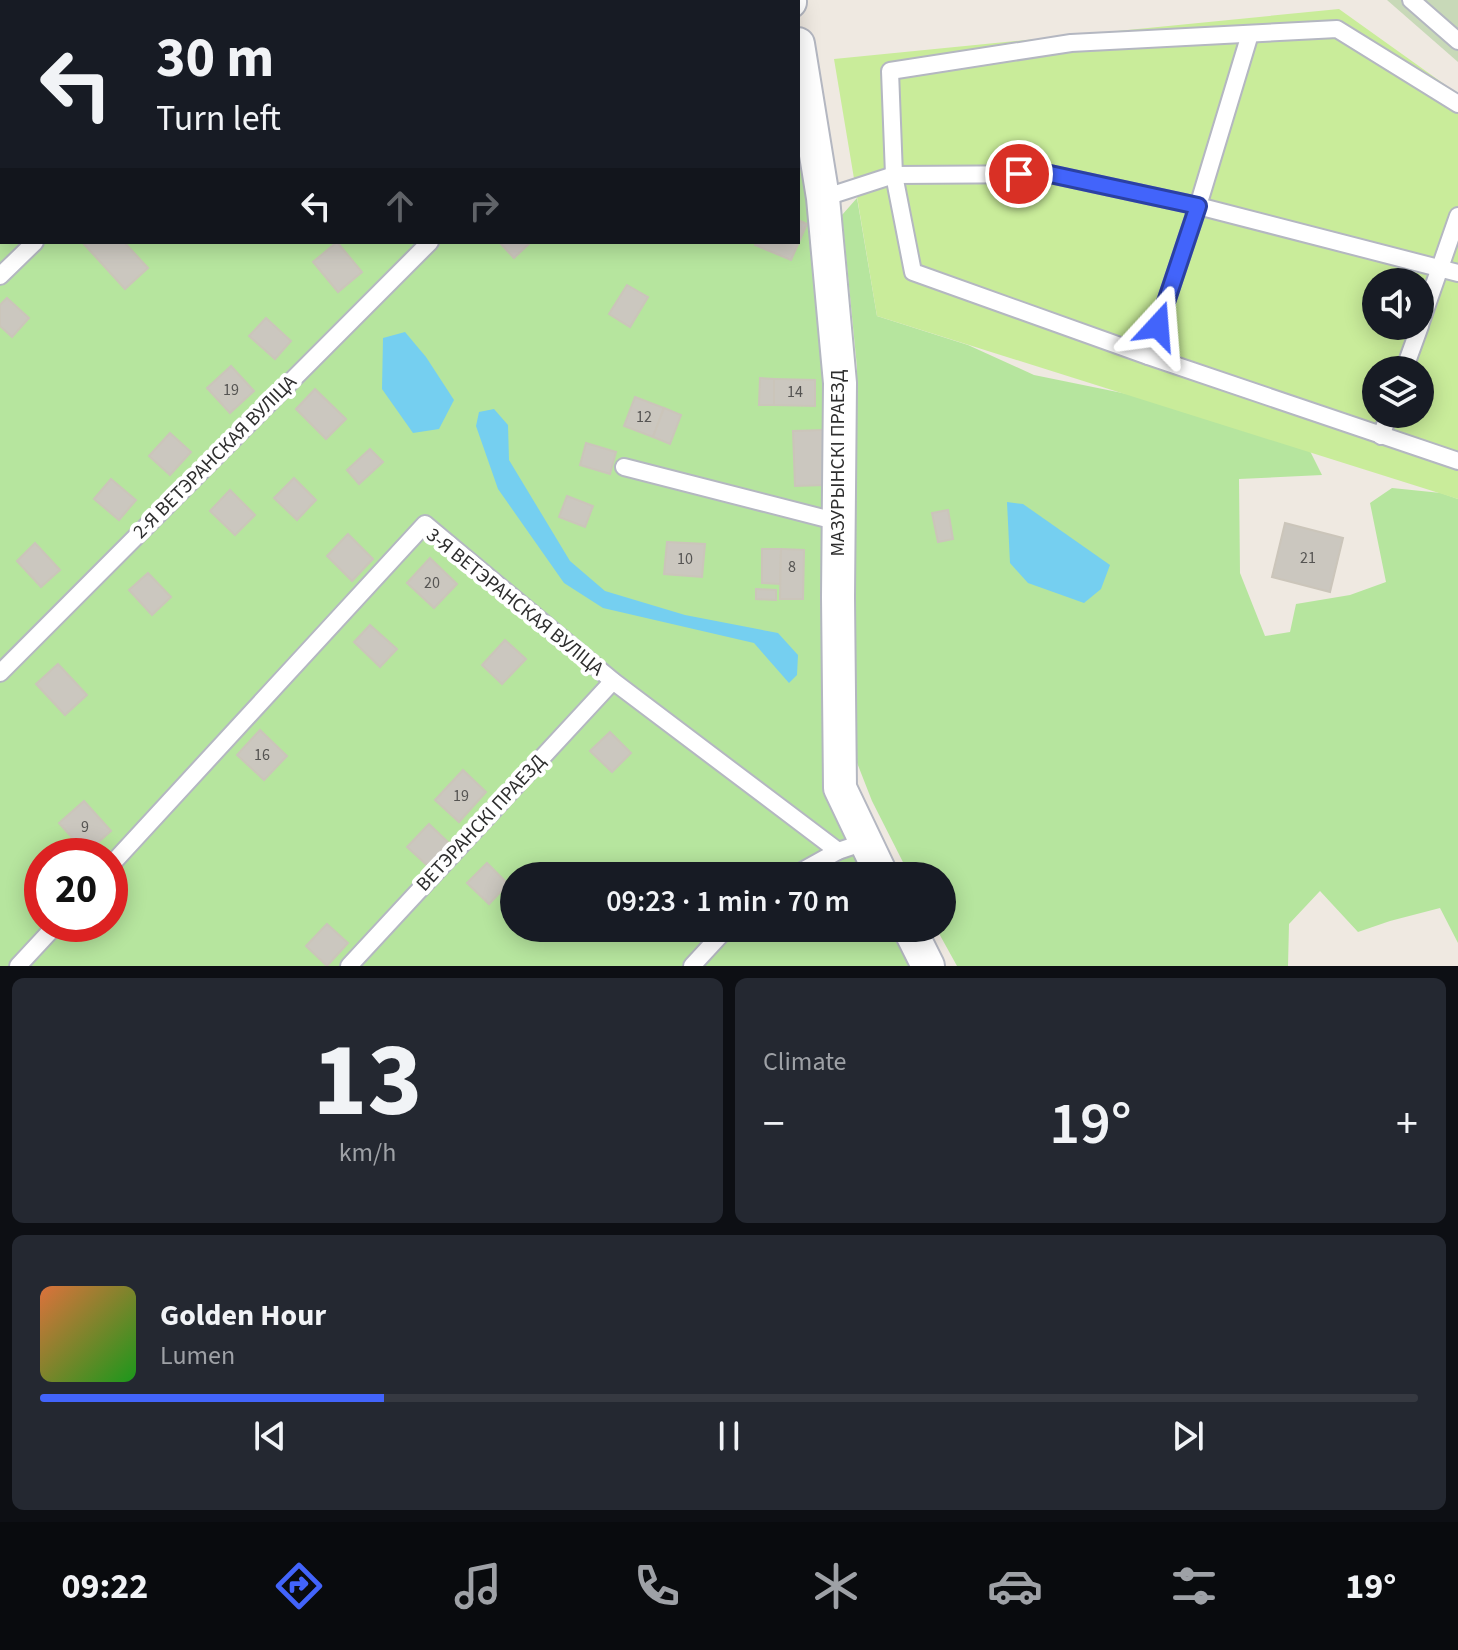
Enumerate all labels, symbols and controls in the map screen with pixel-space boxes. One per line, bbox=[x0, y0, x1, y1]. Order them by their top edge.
text: 30 m bbox=[156, 19, 274, 98]
icon: left bbox=[24, 32, 128, 136]
text: Turn left bbox=[156, 93, 281, 144]
pin bbox=[985, 140, 1053, 208]
icon: arrive bbox=[997, 152, 1041, 196]
icon: left bbox=[294, 184, 338, 228]
icon: ahead bbox=[378, 184, 422, 228]
icon: right bbox=[462, 184, 506, 228]
map controls bbox=[1362, 268, 1434, 428]
button: sound bbox=[1362, 268, 1434, 340]
position arrow bbox=[1116, 284, 1200, 368]
button: layers bbox=[1362, 356, 1434, 428]
street label: 2-Я ВЕТЭРАНСКАЯ ВУЛІЦА bbox=[127, 369, 303, 545]
street label: МАЗУРЫНСКІ ПРАЕЗД bbox=[824, 369, 852, 557]
house number: 19 bbox=[223, 379, 239, 401]
house number: 14 bbox=[787, 381, 803, 403]
house number: 12 bbox=[636, 406, 652, 428]
street label: 3-Я ВЕТЭРАНСКАЯ ВУЛІЦА bbox=[420, 521, 610, 683]
house number: 21 bbox=[1300, 547, 1316, 569]
house number: 10 bbox=[677, 548, 693, 570]
house number: 8 bbox=[788, 556, 796, 578]
house number: 20 bbox=[424, 572, 440, 594]
house number: 16 bbox=[254, 744, 270, 766]
street label: ВЕТЭРАНСКІ ПРАЕЗД bbox=[410, 748, 552, 898]
house number: 19 bbox=[453, 785, 469, 807]
house number: 9 bbox=[81, 816, 89, 838]
speed limit sign: 20 bbox=[24, 838, 128, 942]
text: 09:23 · 1 min · 70 m bbox=[606, 880, 850, 923]
text: 13 bbox=[313, 1008, 422, 1156]
text: Climate bbox=[763, 1043, 847, 1080]
text: 19° bbox=[1049, 1082, 1132, 1167]
text: − bbox=[763, 1093, 785, 1156]
text: + bbox=[1396, 1093, 1418, 1156]
text: km/h bbox=[339, 1134, 396, 1171]
text: Golden Hour bbox=[160, 1294, 326, 1337]
text: Lumen bbox=[160, 1337, 235, 1374]
icon: previous bbox=[248, 1414, 292, 1458]
icon: pause bbox=[707, 1414, 751, 1458]
icon: next bbox=[1166, 1414, 1210, 1458]
icon: directions bbox=[271, 1558, 327, 1614]
icon: music bbox=[450, 1558, 506, 1614]
icon: phone bbox=[629, 1558, 685, 1614]
icon: climate bbox=[808, 1558, 864, 1614]
icon: car bbox=[987, 1558, 1043, 1614]
icon: filters bbox=[1166, 1558, 1222, 1614]
text: 09:22 bbox=[62, 1561, 148, 1612]
text: 19° bbox=[1345, 1561, 1397, 1612]

